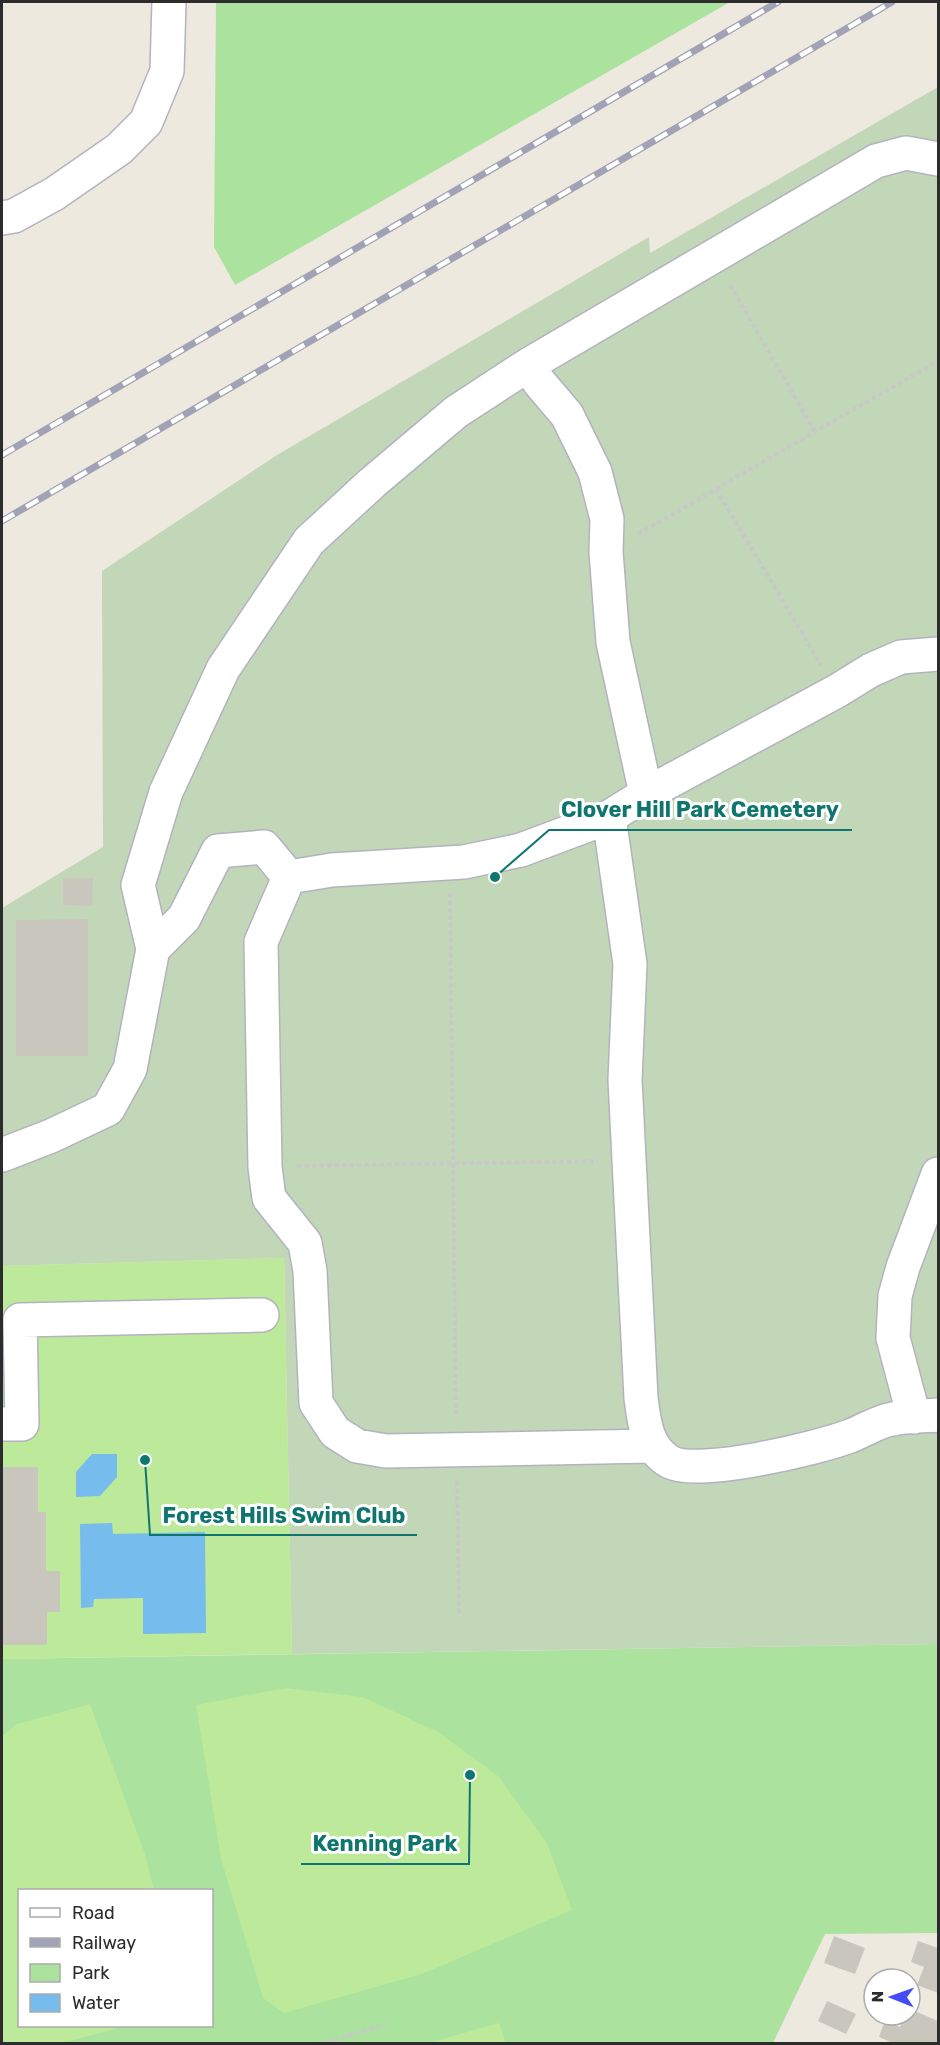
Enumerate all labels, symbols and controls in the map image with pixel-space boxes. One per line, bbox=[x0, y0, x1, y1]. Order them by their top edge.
callout: Clover Hill Park Cemetery bbox=[549, 790, 852, 830]
text: Clover Hill Park Cemetery bbox=[561, 796, 839, 823]
callout: Forest Hills Swim Club bbox=[150, 1495, 417, 1535]
text: Forest Hills Swim Club bbox=[163, 1502, 405, 1529]
callout: Kenning Park bbox=[301, 1824, 469, 1864]
text: Kenning Park bbox=[313, 1830, 458, 1857]
legend bbox=[18, 1889, 213, 2027]
text: Road bbox=[72, 1902, 115, 1924]
text: Railway bbox=[72, 1932, 136, 1954]
text: Park bbox=[72, 1962, 110, 1984]
north arrow bbox=[862, 1967, 922, 2027]
text: N bbox=[868, 1991, 887, 2003]
text: Water bbox=[72, 1992, 120, 2014]

